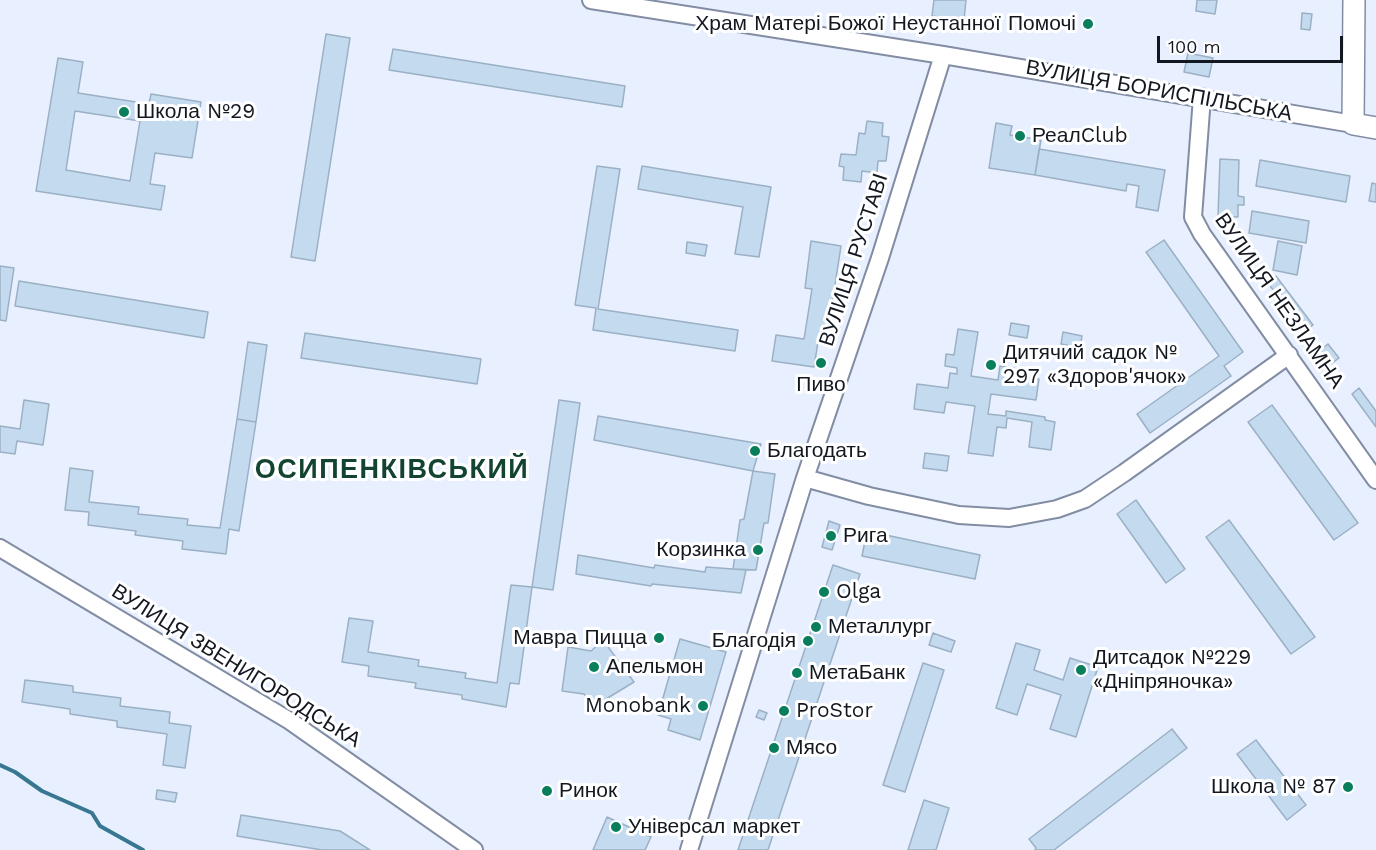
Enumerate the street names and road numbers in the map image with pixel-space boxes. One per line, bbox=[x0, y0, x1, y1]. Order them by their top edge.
street label: ВУЛИЦЯ БОРИСПІЛЬСЬКА bbox=[1024, 55, 1294, 127]
street label: ВУЛИЦЯ РУСТАВІ bbox=[814, 171, 894, 349]
street label: ВУЛИЦЯ НЕЗЛАМНА bbox=[1209, 208, 1349, 394]
street label: ВУЛИЦЯ ЗВЕНИГОРОДСЬКА bbox=[107, 579, 365, 753]

